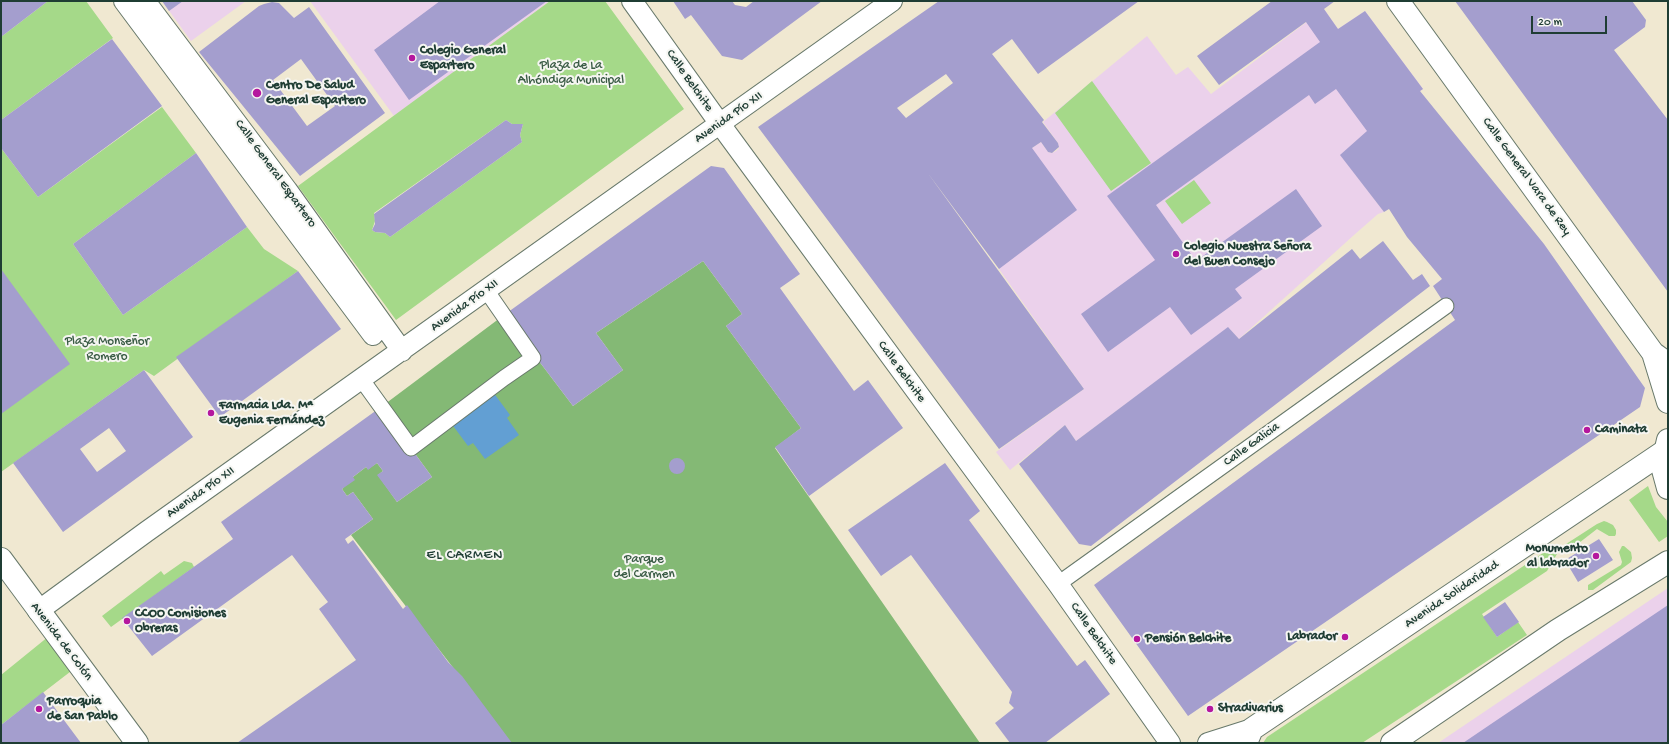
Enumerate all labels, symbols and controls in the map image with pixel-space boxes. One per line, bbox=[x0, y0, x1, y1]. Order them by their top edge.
scale bar bbox=[1533, 8, 1609, 34]
text: 20 m bbox=[1538, 16, 1562, 30]
place label: Colegio General Espartero bbox=[420, 43, 506, 74]
street label: Calle Belchite bbox=[662, 47, 716, 115]
marker: Colegio General Espartero bbox=[407, 53, 417, 63]
park label: Plaza de La Alhóndiga Municipal bbox=[518, 58, 624, 89]
place label: Centro De Salud General Espartero bbox=[266, 78, 366, 109]
marker: Centro De Salud General Espartero bbox=[251, 87, 263, 99]
street label: Avenida Pío XII bbox=[692, 89, 766, 147]
street label: Calle General Vara de Rey bbox=[1478, 115, 1574, 239]
street label: Calle General Espartero bbox=[231, 117, 319, 231]
place label: Colegio Nuestra Señora del Buen Consejo bbox=[1184, 239, 1311, 270]
marker: Colegio Nuestra Señora del Buen Consejo bbox=[1171, 249, 1181, 259]
street label: Avenida Pío XII bbox=[428, 276, 502, 336]
park label: Plaza Monseñor Romero bbox=[65, 334, 149, 365]
street label: Calle Belchite bbox=[873, 338, 929, 406]
place label: Farmacia Lda. Mª Eugenia Fernández bbox=[219, 398, 324, 429]
marker: Farmacia Lda. Mª Eugenia Fernández bbox=[206, 408, 216, 418]
street label: Calle Galicia bbox=[1221, 419, 1283, 471]
place label: Caminata bbox=[1595, 422, 1647, 438]
marker: Caminata bbox=[1582, 425, 1592, 435]
street label: Avenida Pío XII bbox=[164, 464, 238, 522]
place label: Monumento al labrador bbox=[1526, 541, 1588, 572]
district label: EL CARMEN bbox=[427, 548, 503, 564]
marker: Monumento al labrador bbox=[1591, 551, 1601, 561]
park label: Parque del Carmen bbox=[613, 552, 675, 583]
street label: Avenida Solidaridad bbox=[1402, 558, 1502, 632]
street label: Avenida de Colón bbox=[26, 600, 96, 684]
street label: Calle Belchite bbox=[1066, 600, 1120, 668]
place label: CCOO Comisiones Obreras bbox=[135, 606, 226, 637]
marker: CCOO Comisiones Obreras bbox=[122, 616, 132, 626]
place label: Labrador bbox=[1287, 629, 1337, 645]
place label: Pensión Belchite bbox=[1145, 631, 1231, 647]
marker: Labrador bbox=[1340, 632, 1350, 642]
marker: Pensión Belchite bbox=[1132, 634, 1142, 644]
place label: Parroquia de San Pablo bbox=[47, 694, 118, 725]
place label: Stradivarius bbox=[1218, 701, 1283, 717]
marker: Parroquia de San Pablo bbox=[34, 704, 44, 714]
marker: Stradivarius bbox=[1205, 704, 1215, 714]

